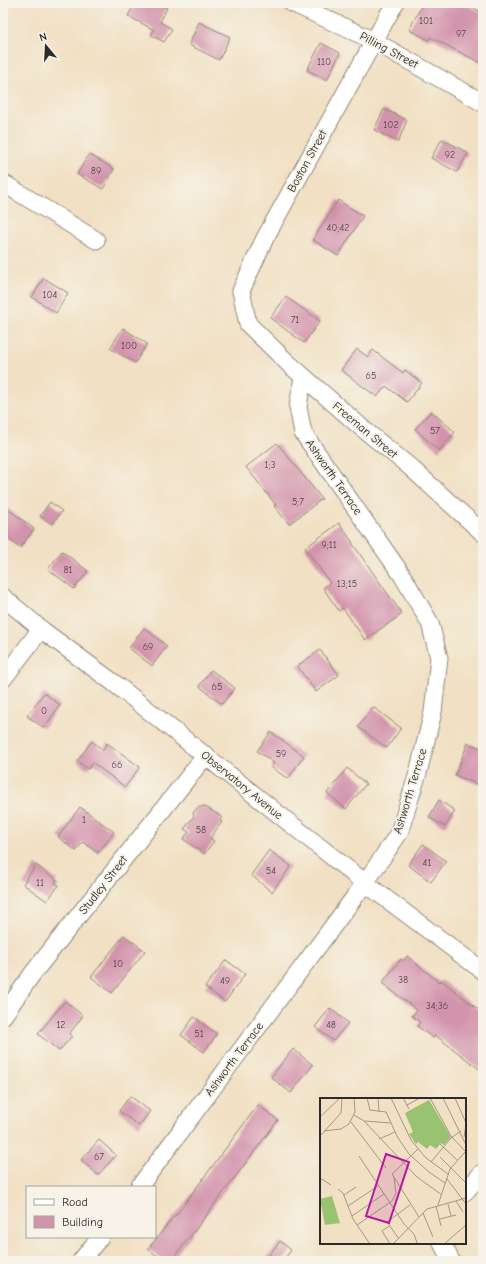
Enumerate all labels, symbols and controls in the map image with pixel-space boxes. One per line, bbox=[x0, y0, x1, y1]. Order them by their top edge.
house number: 101 bbox=[419, 15, 433, 27]
north arrow bbox=[26, 26, 66, 66]
house number: 97 bbox=[456, 28, 466, 40]
street label: Pilling Street bbox=[357, 29, 421, 72]
text: N bbox=[38, 30, 48, 44]
house number: 110 bbox=[317, 56, 331, 68]
house number: 102 bbox=[383, 119, 399, 131]
street label: Boston Street bbox=[284, 127, 330, 194]
house number: 92 bbox=[445, 149, 455, 161]
house number: 89 bbox=[91, 165, 101, 177]
house number: 40;42 bbox=[327, 222, 350, 234]
house number: 104 bbox=[43, 289, 58, 301]
house number: 71 bbox=[291, 314, 299, 326]
house number: 100 bbox=[121, 340, 137, 352]
house number: 65 bbox=[366, 370, 376, 382]
street label: Freeman Street bbox=[330, 399, 401, 462]
house number: 57 bbox=[430, 425, 440, 437]
street label: Ashworth Terrace bbox=[303, 437, 365, 517]
house number: 1;3 bbox=[264, 459, 276, 471]
house number: 5;7 bbox=[292, 496, 304, 508]
house number: 9;11 bbox=[321, 539, 337, 551]
house number: 81 bbox=[63, 564, 73, 576]
house number: 13;15 bbox=[337, 578, 357, 590]
house number: 69 bbox=[143, 641, 153, 653]
house number: 65 bbox=[212, 681, 222, 693]
house number: 0 bbox=[41, 705, 47, 717]
street label: Ashworth Terrace bbox=[390, 746, 430, 836]
street label: Observatory Avenue bbox=[198, 748, 286, 822]
house number: 59 bbox=[276, 748, 286, 760]
house number: 66 bbox=[112, 759, 122, 771]
house number: 1 bbox=[82, 814, 86, 826]
house number: 58 bbox=[196, 824, 206, 836]
street label: Studley Street bbox=[76, 852, 131, 917]
house number: 41 bbox=[423, 857, 431, 869]
house number: 54 bbox=[266, 865, 276, 877]
house number: 11 bbox=[36, 877, 44, 889]
house number: 10 bbox=[113, 958, 123, 970]
house number: 38 bbox=[398, 974, 408, 986]
house number: 49 bbox=[220, 975, 230, 987]
house number: 34;36 bbox=[426, 1000, 448, 1012]
house number: 12 bbox=[56, 1019, 66, 1031]
street label: Ashworth Terrace bbox=[202, 1019, 266, 1099]
house number: 48 bbox=[326, 1019, 336, 1031]
house number: 51 bbox=[194, 1028, 204, 1040]
inset map bbox=[320, 1098, 466, 1244]
house number: 67 bbox=[94, 1151, 104, 1163]
legend bbox=[26, 1186, 156, 1238]
text: Road bbox=[62, 1195, 88, 1209]
text: Building bbox=[62, 1215, 103, 1229]

